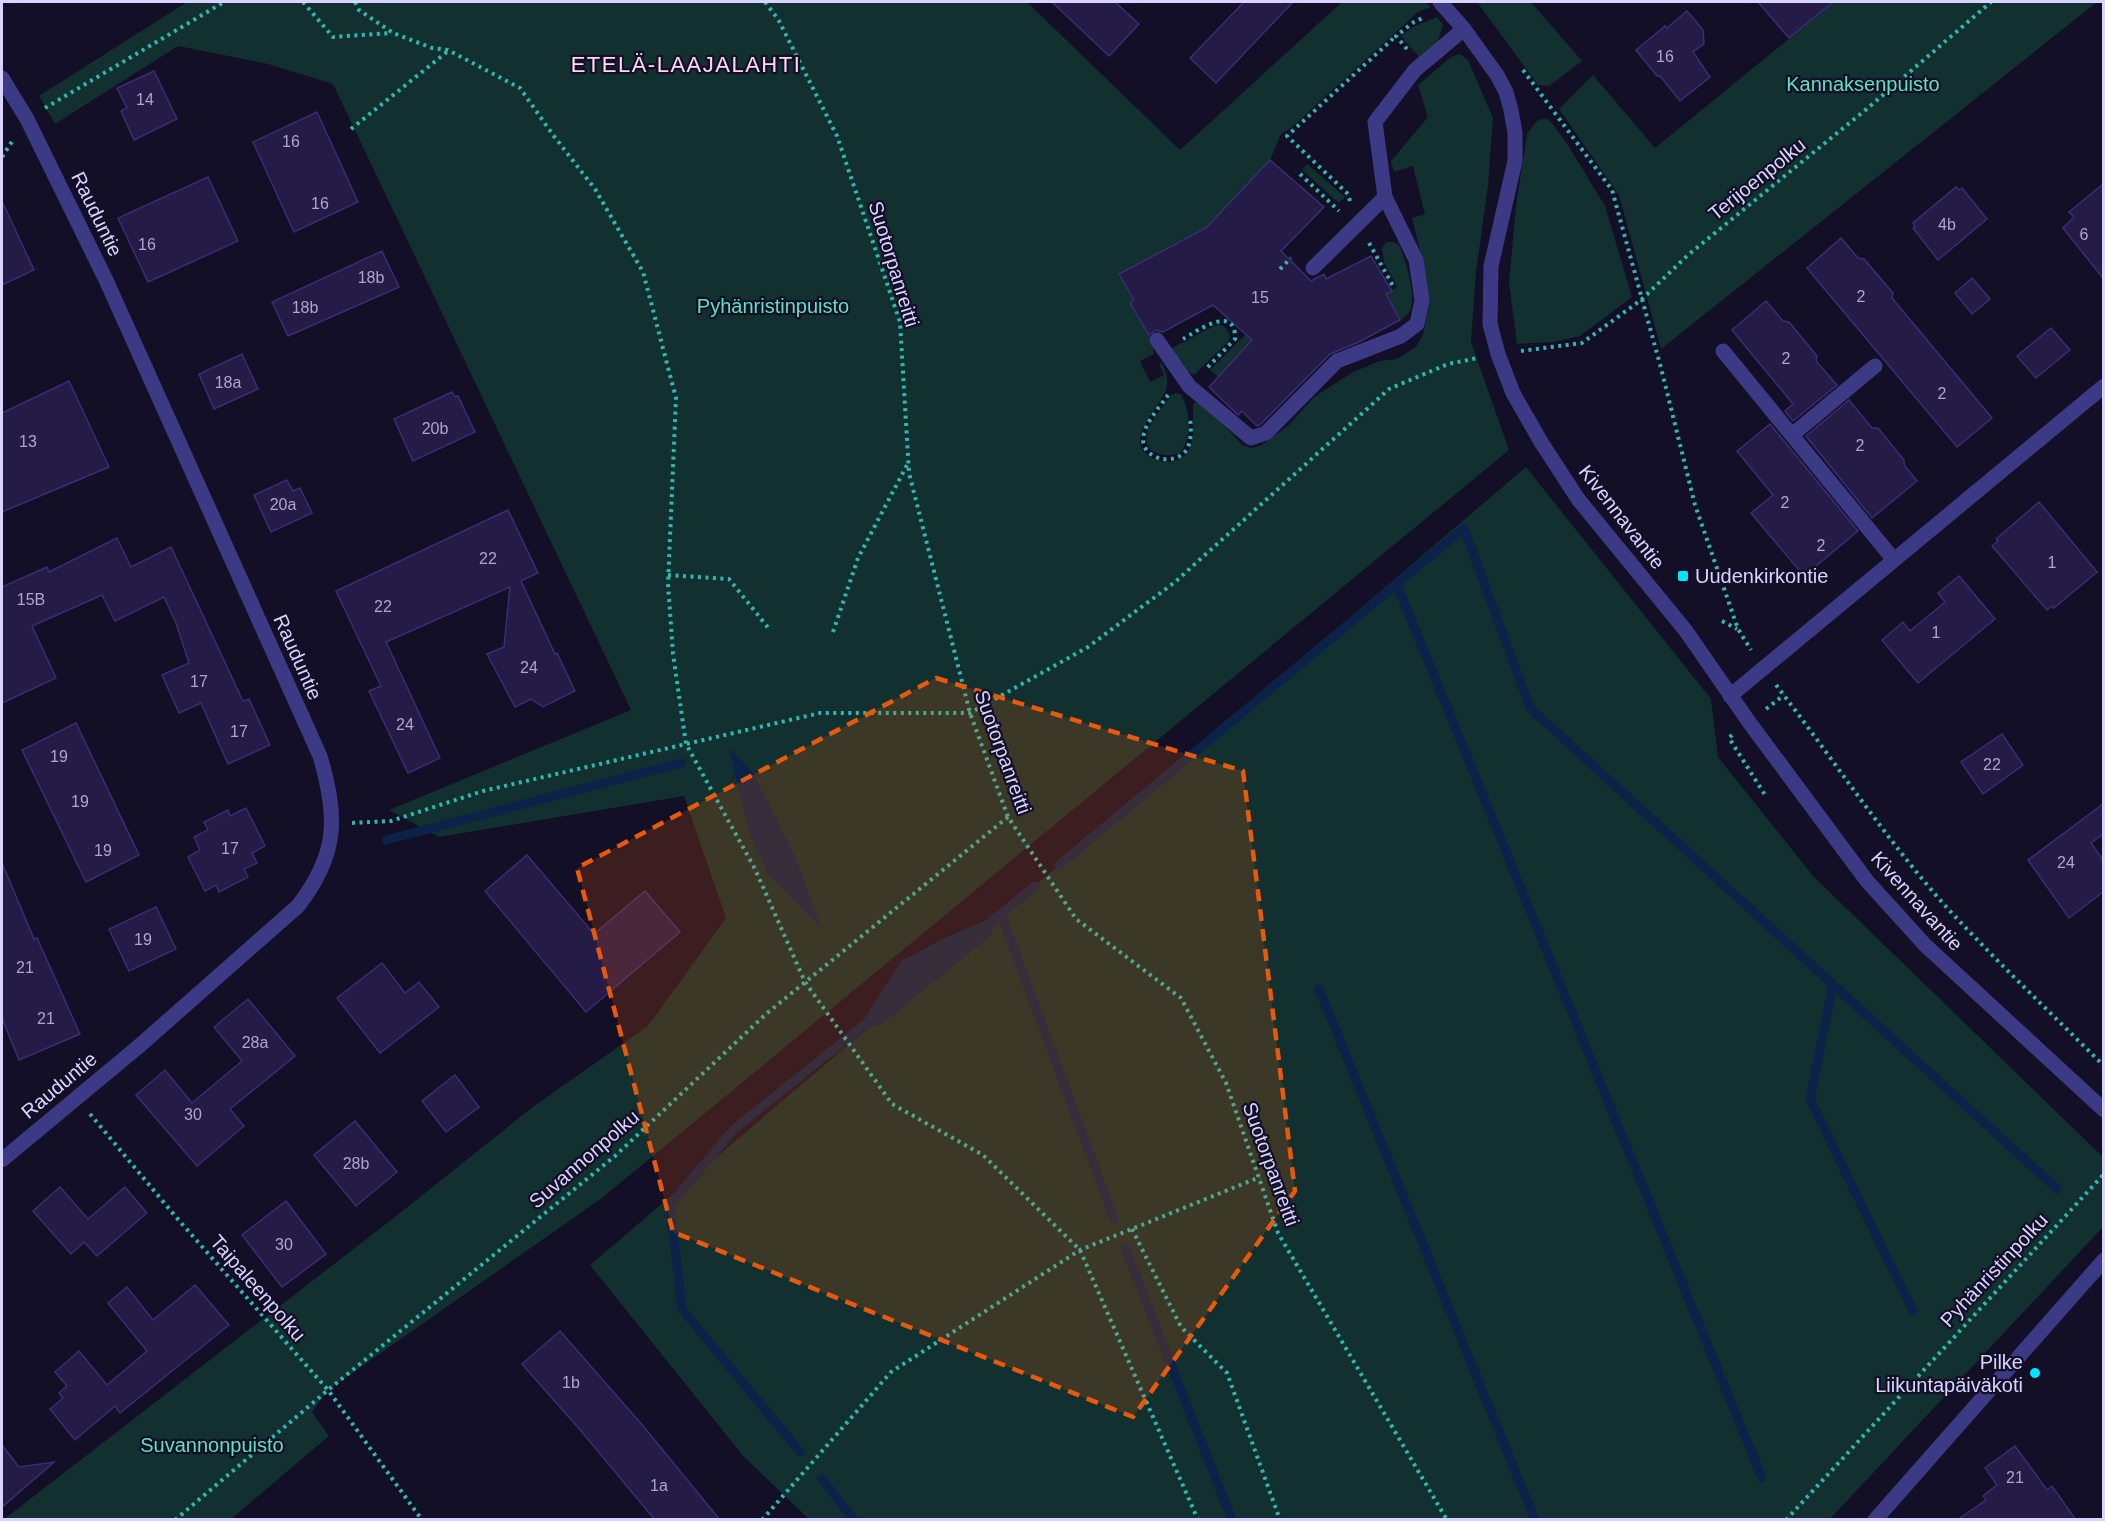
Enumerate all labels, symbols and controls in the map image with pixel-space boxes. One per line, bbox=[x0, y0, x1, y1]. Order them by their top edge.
house number: 16 bbox=[1656, 48, 1674, 65]
district label: ETELÄ-LAAJALAHTI bbox=[571, 52, 801, 77]
park label: Kannaksenpuisto bbox=[1786, 73, 1940, 95]
house number: 14 bbox=[136, 91, 154, 108]
house number: 16 bbox=[282, 133, 300, 150]
street label: Terijoenpolku bbox=[1704, 133, 1810, 225]
street label: Rauduntie bbox=[67, 168, 127, 260]
house number: 16 bbox=[311, 195, 329, 212]
street label: Suotorpanreitti bbox=[864, 199, 924, 329]
house number: 4b bbox=[1938, 216, 1956, 233]
house number: 6 bbox=[2080, 226, 2089, 243]
house number: 16 bbox=[138, 236, 156, 253]
house number: 18b bbox=[358, 269, 384, 286]
house number: 2 bbox=[1857, 288, 1866, 305]
house number: 15 bbox=[1251, 289, 1269, 306]
park label: Pyhänristinpuisto bbox=[697, 295, 849, 317]
house number: 18b bbox=[292, 299, 318, 316]
house number: 2 bbox=[1782, 350, 1791, 367]
house number: 18a bbox=[215, 374, 241, 391]
house number: 2 bbox=[1938, 385, 1947, 402]
house number: 20b bbox=[422, 420, 448, 437]
house number: 13 bbox=[19, 433, 37, 450]
house number: 2 bbox=[1856, 437, 1865, 454]
street label: Kivennavantie bbox=[1575, 461, 1669, 573]
house number: 2 bbox=[1781, 494, 1790, 511]
house number: 20a bbox=[270, 496, 296, 513]
house number: 2 bbox=[1817, 537, 1826, 554]
house number: 22 bbox=[479, 550, 497, 567]
house number: 1 bbox=[2048, 554, 2057, 571]
place label: Uudenkirkontie bbox=[1695, 565, 1828, 587]
marker: Uudenkirkontie bbox=[1676, 569, 1690, 583]
house number: 15B bbox=[17, 591, 45, 608]
house number: 22 bbox=[374, 598, 392, 615]
street label: Rauduntie bbox=[269, 611, 327, 703]
house number: 1 bbox=[1932, 624, 1941, 641]
house number: 24 bbox=[520, 659, 538, 676]
house number: 17 bbox=[190, 673, 208, 690]
street label: Suotorpanreitti bbox=[970, 687, 1036, 817]
house number: 24 bbox=[396, 716, 414, 733]
house number: 17 bbox=[230, 723, 248, 740]
house number: 19 bbox=[50, 748, 68, 765]
house number: 22 bbox=[1983, 756, 2001, 773]
house number: 19 bbox=[71, 793, 89, 810]
house number: 17 bbox=[221, 840, 239, 857]
house number: 19 bbox=[94, 842, 112, 859]
street label: Kivennavantie bbox=[1867, 847, 1967, 955]
house number: 24 bbox=[2057, 854, 2075, 871]
house number: 19 bbox=[134, 931, 152, 948]
house number: 21 bbox=[16, 959, 34, 976]
house number: 21 bbox=[37, 1010, 55, 1027]
house number: 28a bbox=[242, 1034, 268, 1051]
street label: Rauduntie bbox=[17, 1047, 101, 1123]
street label: Suotorpanreitti bbox=[1238, 1099, 1304, 1229]
street label: Suvannonpolku bbox=[525, 1105, 643, 1213]
house number: 30 bbox=[184, 1106, 202, 1123]
house number: 28b bbox=[343, 1155, 369, 1172]
street label: Pyhänristinpolku bbox=[1936, 1209, 2052, 1331]
street label: Taipaleenpolku bbox=[206, 1230, 310, 1346]
house number: 30 bbox=[275, 1236, 293, 1253]
place label: Pilke Liikuntapäiväkoti bbox=[1875, 1351, 2023, 1396]
marker: Pilke Liikuntapäiväkoti bbox=[2028, 1366, 2042, 1380]
house number: 1b bbox=[562, 1374, 580, 1391]
park label: Suvannonpuisto bbox=[140, 1434, 284, 1456]
house number: 21 bbox=[2006, 1469, 2024, 1486]
house number: 1a bbox=[650, 1477, 668, 1494]

